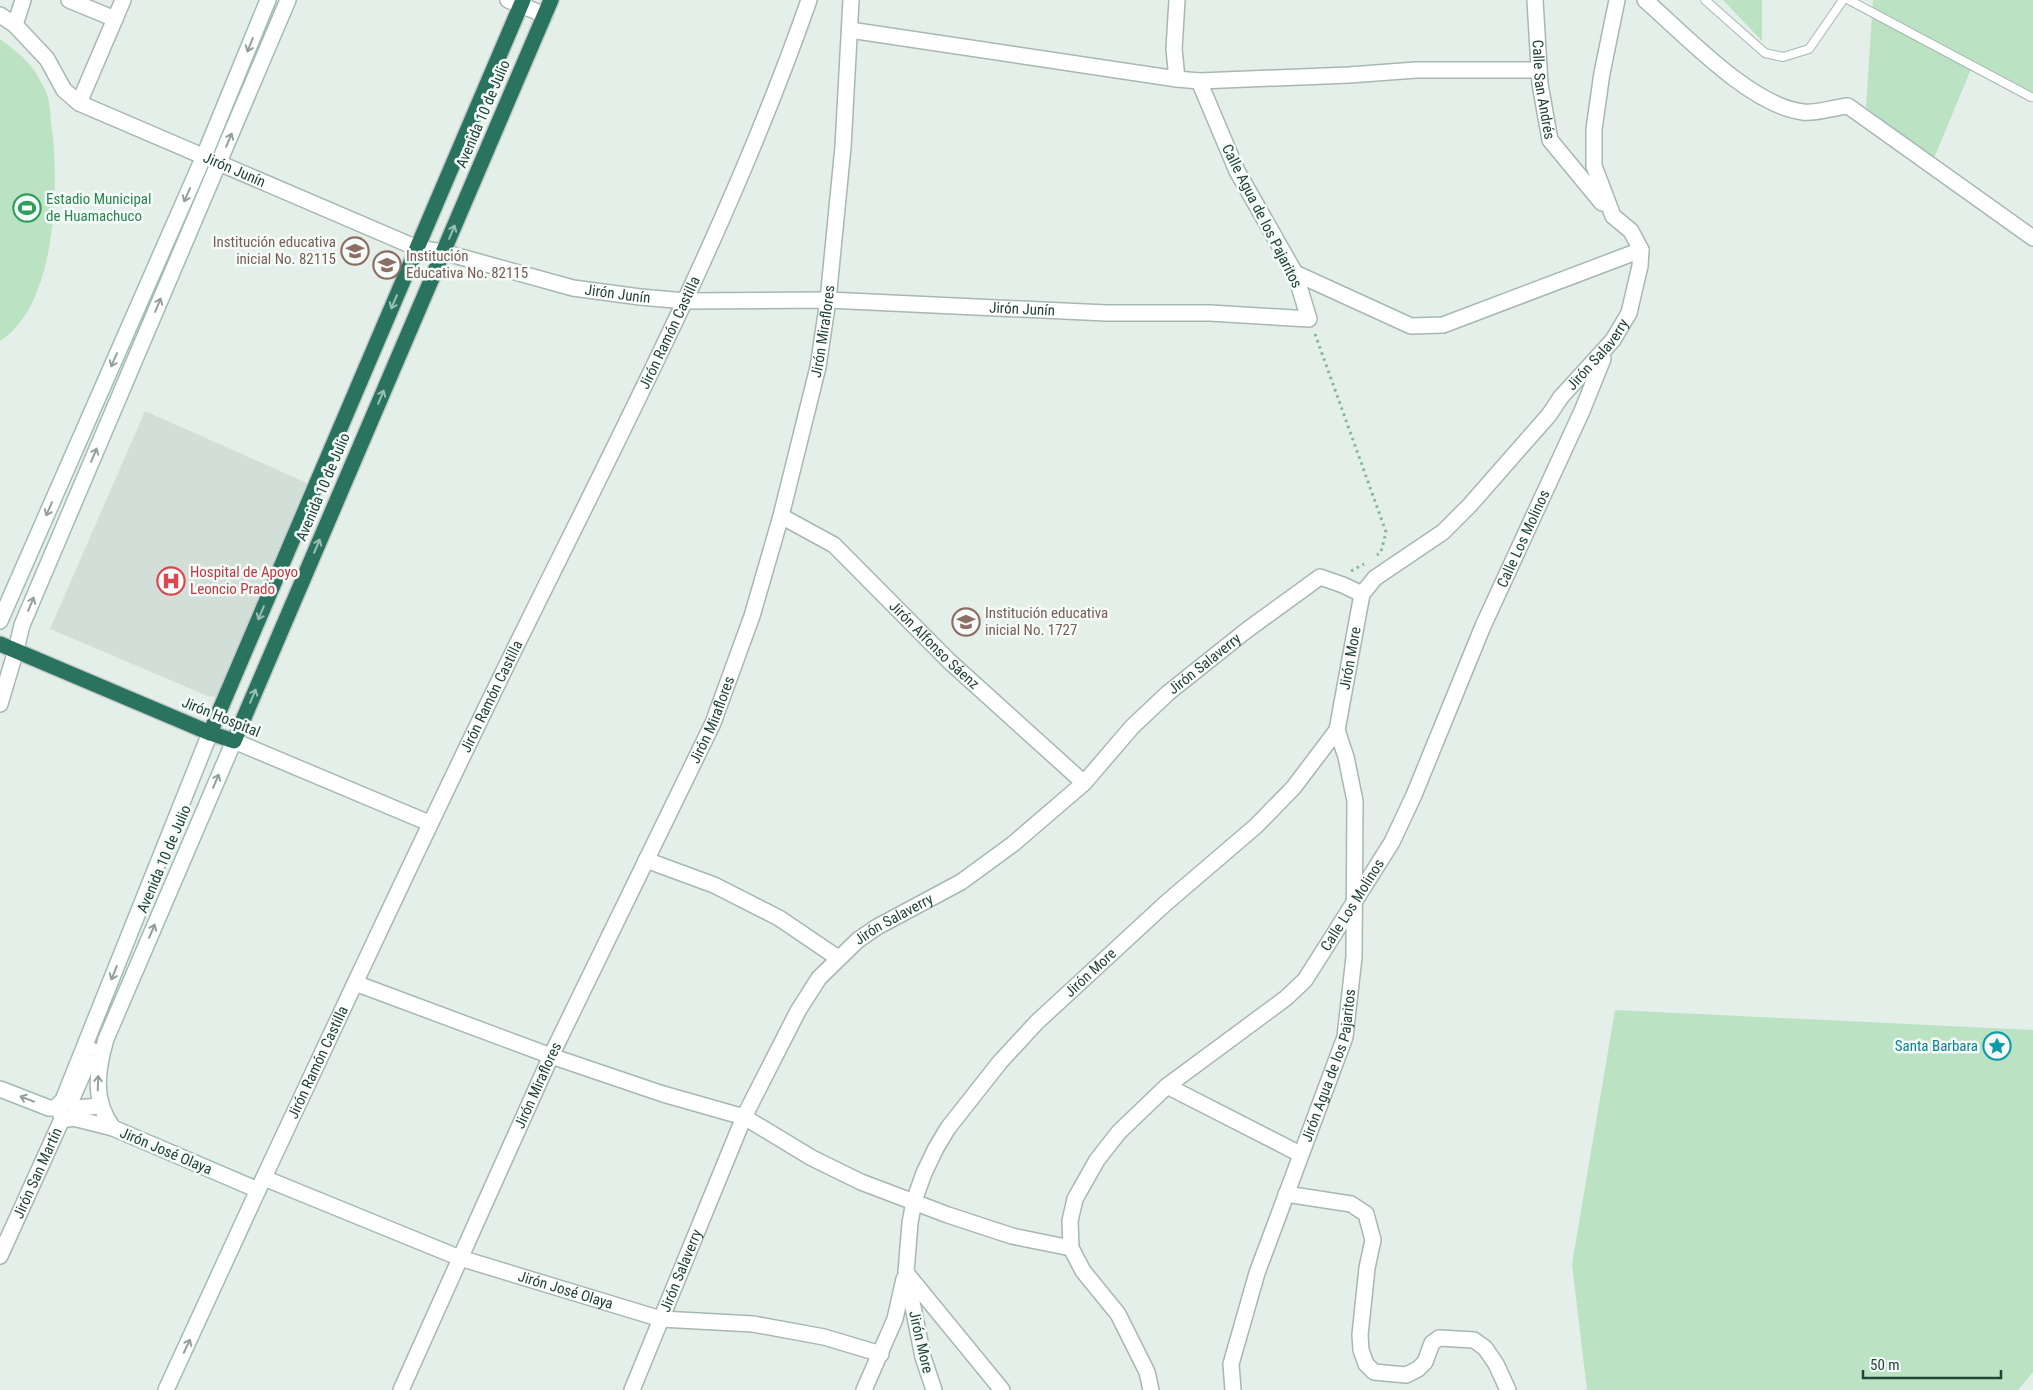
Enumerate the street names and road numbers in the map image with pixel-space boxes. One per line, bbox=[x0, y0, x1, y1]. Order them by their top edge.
street label: Calle San Andrés bbox=[1528, 39, 1559, 141]
street label: Avenida 10 de Julio bbox=[452, 57, 514, 171]
street label: Calle Agua de los Pajaritos bbox=[1218, 141, 1306, 291]
street label: Jirón Junín bbox=[201, 148, 268, 191]
street label: Jirón Ramón Castilla bbox=[635, 273, 704, 392]
street label: Jirón Junín bbox=[584, 281, 651, 307]
street label: Jirón Miraflores bbox=[807, 284, 838, 379]
street label: Jirón Junín bbox=[989, 299, 1055, 320]
street label: Jirón Salaverry bbox=[1563, 316, 1633, 394]
street label: Avenida 10 de Julio bbox=[292, 430, 354, 544]
street label: Calle Los Molinos bbox=[1493, 487, 1554, 590]
street label: Jirón Alfonso Sáenz bbox=[885, 597, 983, 693]
street label: Jirón More bbox=[1336, 625, 1365, 691]
street label: Jirón Salaverry bbox=[1165, 629, 1245, 698]
street label: Jirón Ramón Castilla bbox=[457, 637, 526, 756]
street label: Jirón Miraflores bbox=[686, 674, 738, 767]
street label: Jirón Hospital bbox=[179, 693, 263, 741]
street label: Avenida 10 de Julio bbox=[133, 802, 195, 916]
street label: Calle Los Molinos bbox=[1317, 855, 1388, 954]
street label: Jirón Salaverry bbox=[851, 890, 936, 949]
street label: Jirón More bbox=[1061, 944, 1120, 1001]
street label: Jirón Agua de los Pajaritos bbox=[1298, 988, 1359, 1144]
street label: Jirón Ramón Castilla bbox=[284, 1003, 352, 1122]
street label: Jirón Miraflores bbox=[511, 1039, 565, 1131]
street label: Jirón José Olaya bbox=[117, 1124, 215, 1178]
street label: Jirón San Martín bbox=[9, 1125, 66, 1221]
street label: Jirón Salaverry bbox=[656, 1227, 706, 1315]
street label: Jirón José Olaya bbox=[516, 1267, 615, 1313]
street label: Jirón More bbox=[905, 1309, 937, 1375]

